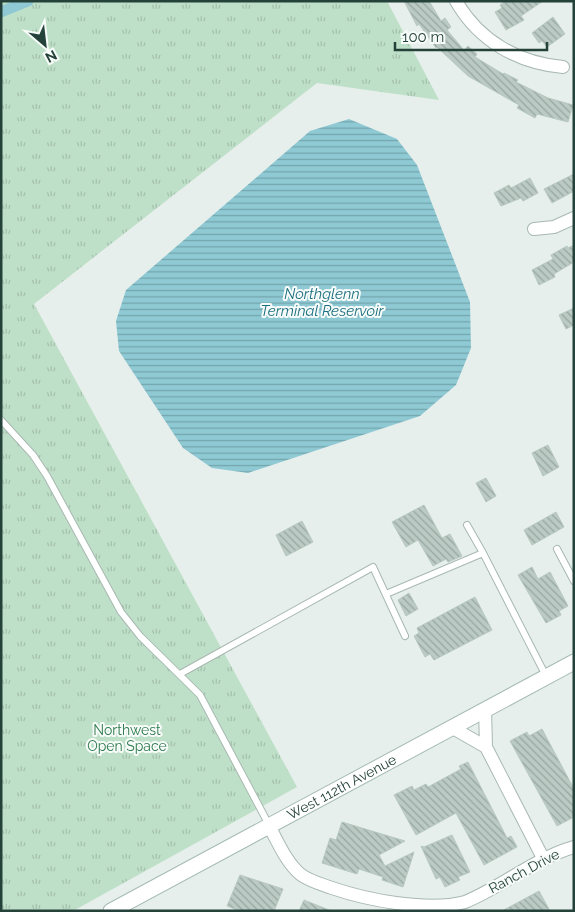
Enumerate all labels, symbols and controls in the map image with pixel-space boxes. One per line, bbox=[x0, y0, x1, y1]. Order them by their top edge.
north arrow bbox=[20, 20, 70, 70]
scale bar bbox=[395, 20, 548, 52]
text: 100 m bbox=[402, 28, 444, 46]
text: N bbox=[43, 47, 60, 66]
water label: Northglenn Terminal Reservoir bbox=[261, 285, 384, 320]
park label: Northwest Open Space bbox=[87, 722, 167, 754]
street label: West 112th Avenue bbox=[284, 751, 399, 823]
street label: Ranch Drive bbox=[486, 846, 562, 896]

